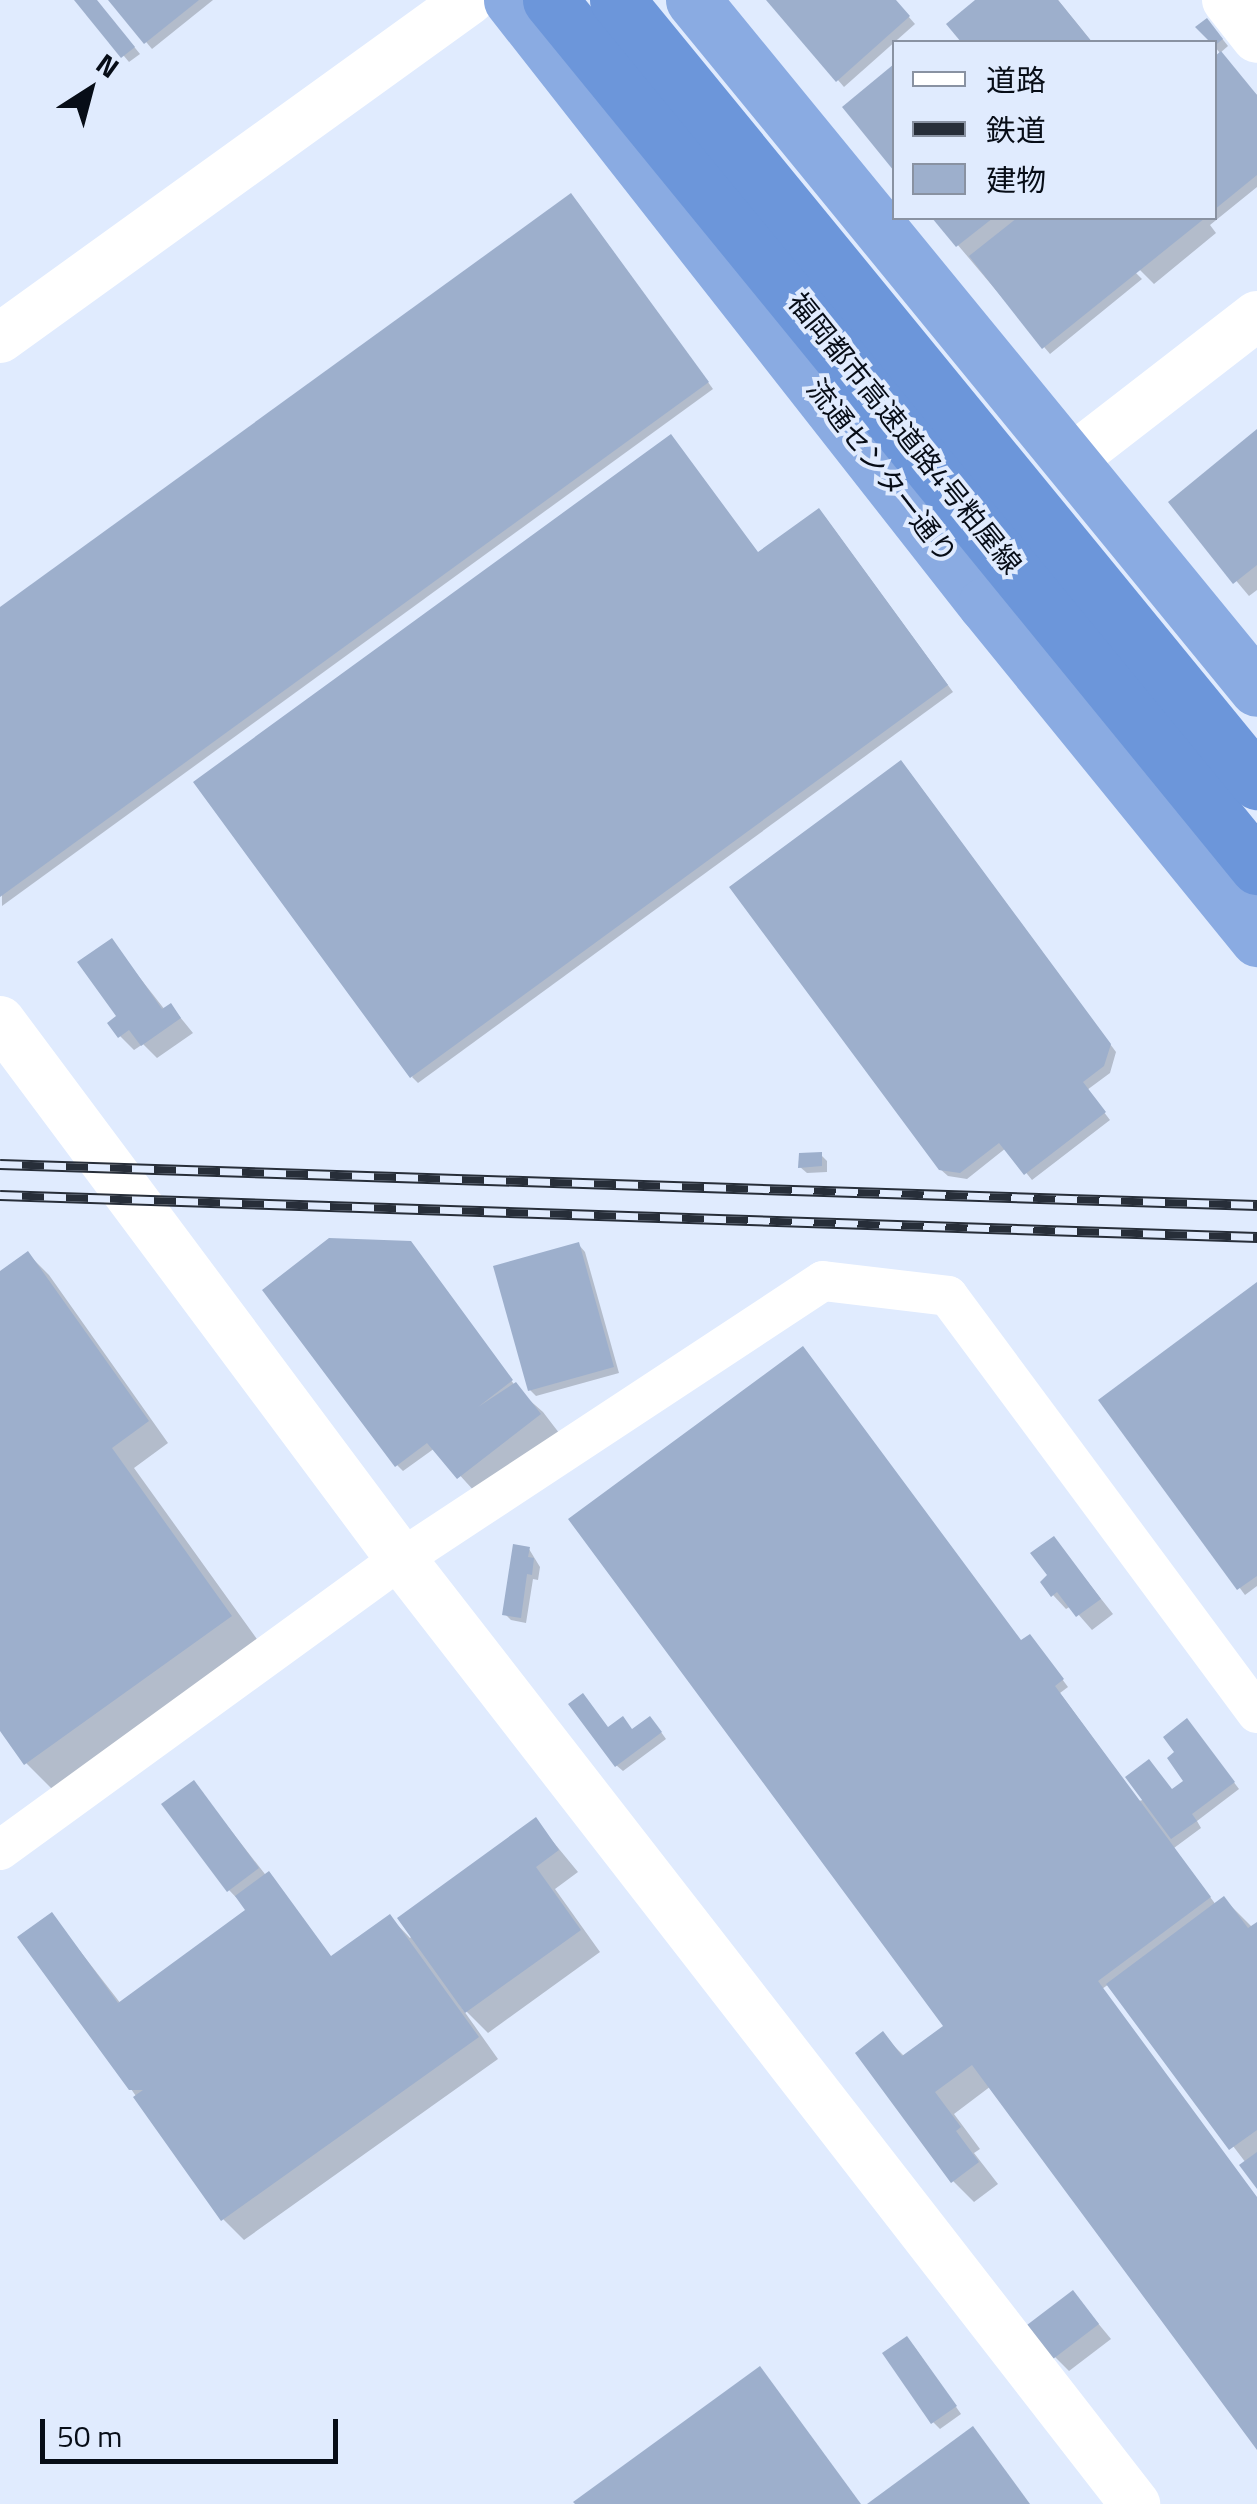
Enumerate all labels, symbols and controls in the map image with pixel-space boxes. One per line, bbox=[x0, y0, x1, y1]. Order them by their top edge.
north arrow bbox=[40, 40, 140, 140]
legend bbox=[892, 40, 1217, 220]
text: N bbox=[87, 42, 128, 88]
text: 道路 bbox=[986, 57, 1046, 103]
text: 鉄道 bbox=[986, 107, 1046, 153]
text: 建物 bbox=[986, 157, 1046, 203]
street label: 福岡都市高速道路4号粕屋線 bbox=[781, 286, 1029, 580]
street label: 流通センター通り bbox=[800, 372, 964, 570]
scale bar bbox=[45, 2399, 342, 2461]
text: 50 m bbox=[57, 2413, 122, 2459]

